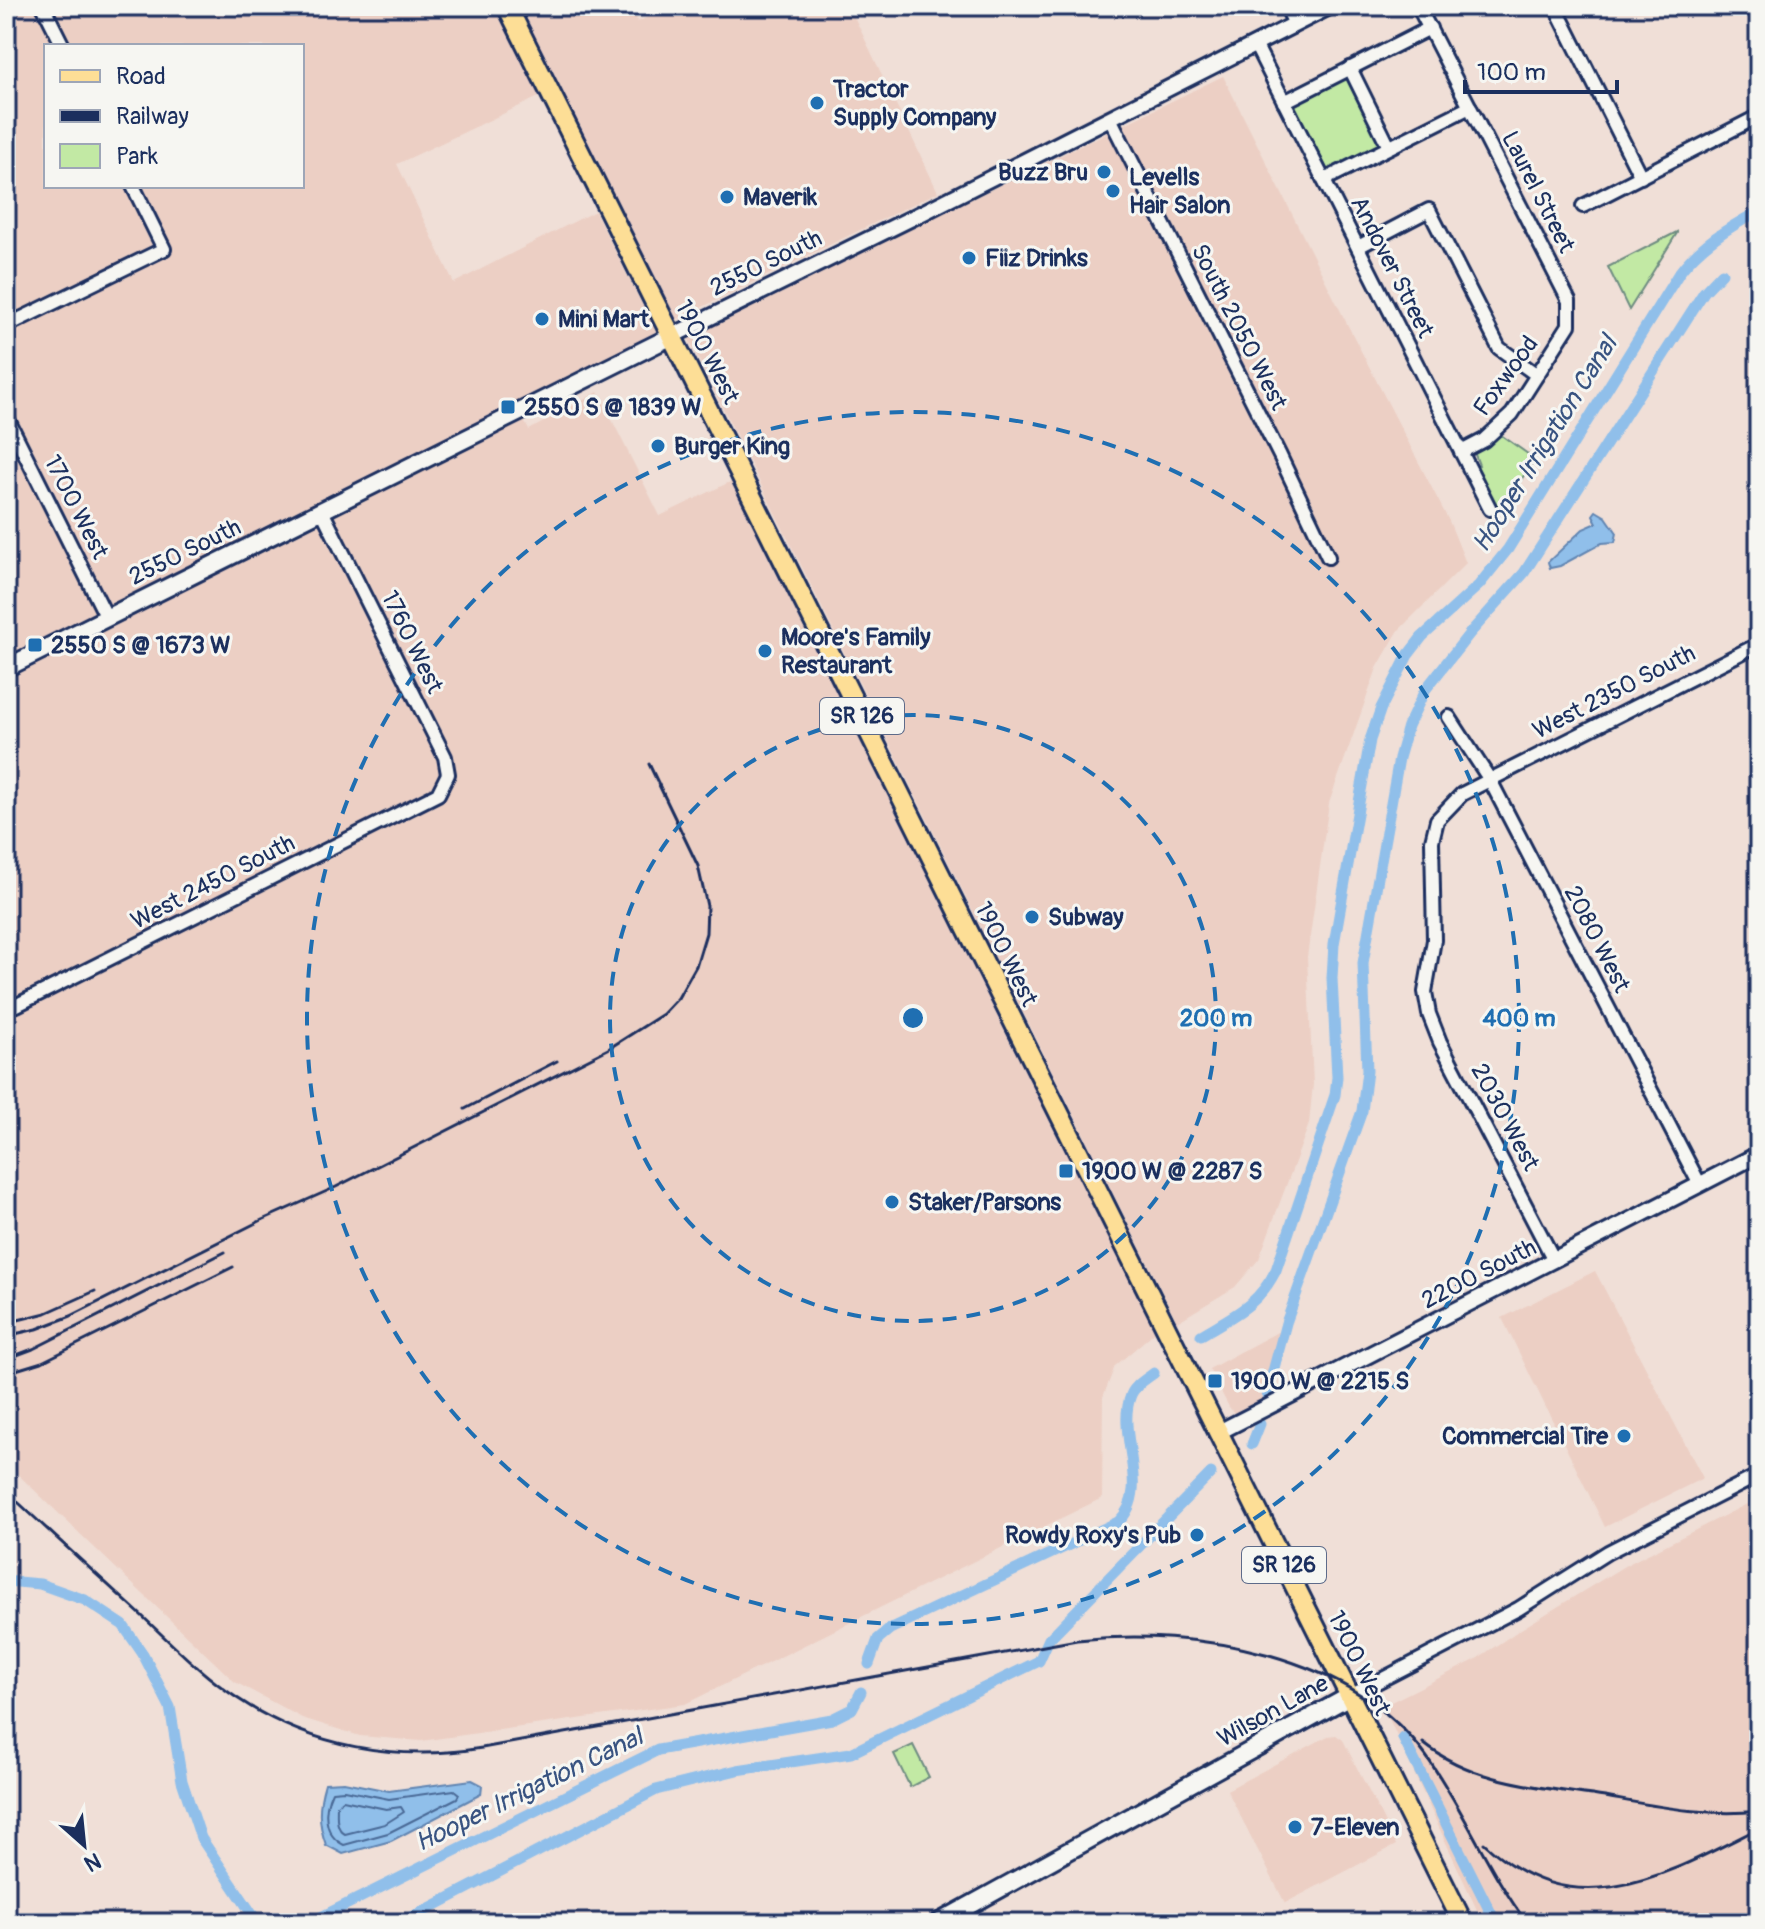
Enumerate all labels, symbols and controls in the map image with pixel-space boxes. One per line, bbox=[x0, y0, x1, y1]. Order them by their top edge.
legend bbox=[44, 44, 304, 188]
scale bar bbox=[1465, 44, 1617, 94]
text: 100 m bbox=[1477, 58, 1546, 87]
text: Road bbox=[116, 62, 166, 91]
place label: Tractor Supply Company bbox=[832, 75, 997, 132]
marker: Tractor Supply Company bbox=[808, 94, 826, 112]
text: Railway bbox=[116, 102, 189, 131]
street label: Laurel Street bbox=[1495, 127, 1581, 258]
text: Park bbox=[116, 142, 158, 171]
place label: Buzz Bru bbox=[998, 158, 1088, 187]
marker: Buzz Bru bbox=[1095, 163, 1113, 181]
place label: Levells Hair Salon bbox=[1129, 163, 1231, 220]
marker: Levells Hair Salon bbox=[1104, 182, 1122, 200]
place label: Maverik bbox=[743, 183, 818, 212]
marker: Maverik bbox=[718, 188, 736, 206]
street label: Andover Street bbox=[1344, 191, 1440, 343]
street label: 2550 South bbox=[705, 223, 827, 303]
street label: South 2050 West bbox=[1185, 239, 1293, 415]
place label: Fiiz Drinks bbox=[985, 244, 1088, 273]
marker: Fiiz Drinks bbox=[960, 249, 978, 267]
street label: 1900 West bbox=[669, 295, 746, 409]
place label: Mini Mart bbox=[558, 305, 650, 334]
marker: Mini Mart bbox=[533, 310, 551, 328]
water label: Hooper Irrigation Canal bbox=[1465, 328, 1626, 558]
street label: Foxwood bbox=[1467, 330, 1545, 422]
place label: 2550 S @ 1839 W bbox=[524, 393, 702, 422]
marker: 2550 S @ 1839 W bbox=[499, 398, 517, 416]
place label: Burger King bbox=[674, 432, 790, 461]
marker: Burger King bbox=[649, 437, 667, 455]
street label: 1700 West bbox=[37, 450, 115, 564]
street label: 2550 South bbox=[124, 512, 246, 592]
street label: 1760 West bbox=[375, 586, 449, 698]
place label: Moore's Family Restaurant bbox=[781, 623, 931, 680]
place label: 2550 S @ 1673 W bbox=[51, 631, 230, 660]
marker: 2550 S @ 1673 W bbox=[26, 636, 44, 654]
street label: West 2350 South bbox=[1528, 639, 1700, 745]
marker: Moore's Family Restaurant bbox=[756, 642, 774, 660]
road number: SR 126 bbox=[820, 698, 904, 734]
street label: West 2450 South bbox=[126, 828, 300, 936]
street label: 2080 West bbox=[1558, 881, 1636, 998]
street label: 1900 West bbox=[968, 897, 1044, 1011]
place label: Subway bbox=[1048, 903, 1124, 932]
marker: Subway bbox=[1023, 908, 1041, 926]
centre of rings bbox=[899, 1004, 927, 1032]
text: 200 m bbox=[1180, 1004, 1252, 1033]
text: 400 m bbox=[1482, 1004, 1556, 1033]
street label: 2030 West bbox=[1465, 1058, 1546, 1176]
place label: 1900 W @ 2287 S bbox=[1082, 1157, 1263, 1186]
marker: 1900 W @ 2287 S bbox=[1057, 1162, 1075, 1180]
place label: Staker/Parsons bbox=[908, 1188, 1061, 1217]
marker: Staker/Parsons bbox=[883, 1193, 901, 1211]
street label: 2200 South bbox=[1417, 1233, 1541, 1315]
place label: 1900 W @ 2215 S bbox=[1231, 1367, 1409, 1396]
marker: 1900 W @ 2215 S bbox=[1206, 1372, 1224, 1390]
place label: Commercial Tire bbox=[1442, 1422, 1609, 1451]
marker: Commercial Tire bbox=[1615, 1427, 1633, 1445]
place label: Rowdy Roxy's Pub bbox=[1005, 1521, 1181, 1550]
marker: Rowdy Roxy's Pub bbox=[1188, 1526, 1206, 1544]
road number: SR 126 bbox=[1242, 1547, 1326, 1583]
street label: 1900 West bbox=[1321, 1606, 1397, 1720]
street label: Wilson Lane bbox=[1213, 1669, 1334, 1753]
water label: Hooper Irrigation Canal bbox=[410, 1720, 650, 1859]
north arrow bbox=[44, 1805, 124, 1885]
place label: 7-Eleven bbox=[1311, 1813, 1400, 1842]
marker: 7-Eleven bbox=[1286, 1818, 1304, 1836]
text: N bbox=[80, 1846, 106, 1878]

